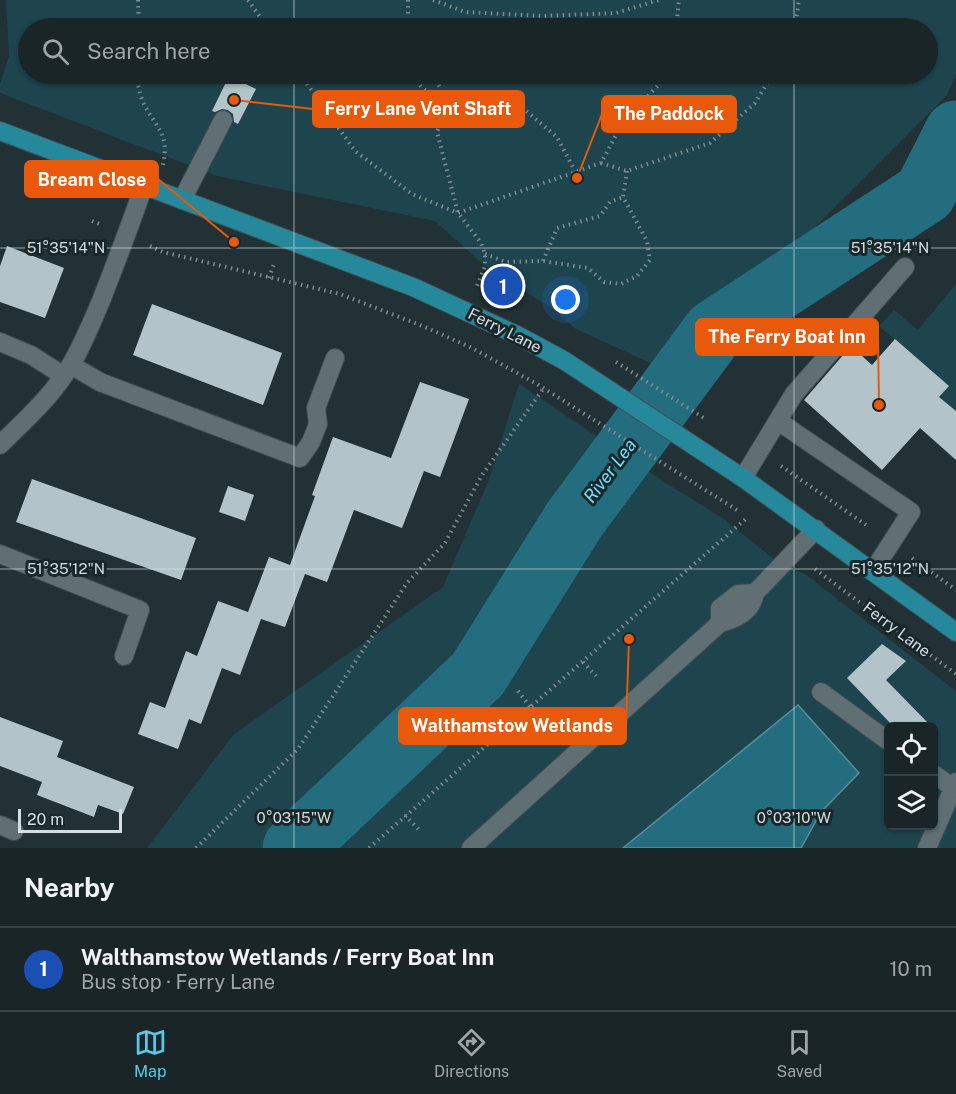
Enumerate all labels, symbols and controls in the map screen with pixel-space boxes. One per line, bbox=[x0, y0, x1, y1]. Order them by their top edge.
search box bbox=[18, 18, 938, 84]
icon: search bbox=[39, 35, 72, 68]
text: Search here bbox=[87, 38, 211, 64]
callout: Ferry Lane Vent Shaft bbox=[313, 91, 524, 127]
callout: The Paddock bbox=[602, 96, 736, 132]
text: Ferry Lane Vent Shaft bbox=[325, 98, 511, 119]
text: The Paddock bbox=[614, 103, 725, 124]
callout: Bream Close bbox=[25, 161, 158, 197]
text: Bream Close bbox=[38, 169, 146, 190]
text: 51°35'14"N bbox=[27, 239, 105, 256]
text: 51°35'14"N bbox=[851, 239, 929, 256]
pin: 1 bbox=[484, 264, 522, 308]
your location bbox=[551, 285, 580, 314]
street label: Ferry Lane bbox=[465, 304, 545, 357]
callout: The Ferry Boat Inn bbox=[696, 319, 878, 355]
text: The Ferry Boat Inn bbox=[708, 326, 866, 347]
water label: River Lea bbox=[579, 435, 640, 507]
text: 51°35'12"N bbox=[27, 560, 105, 577]
text: 51°35'12"N bbox=[851, 560, 929, 577]
street label: Ferry Lane bbox=[859, 598, 934, 661]
callout: Walthamstow Wetlands bbox=[399, 708, 626, 744]
text: Walthamstow Wetlands bbox=[411, 715, 613, 736]
map controls bbox=[884, 722, 938, 830]
button: locate bbox=[884, 722, 938, 776]
button: layers bbox=[884, 776, 938, 830]
scale bar bbox=[18, 806, 122, 834]
text: 0°03'15"W bbox=[257, 809, 331, 826]
text: 0°03'10"W bbox=[757, 809, 831, 826]
text: 20 m bbox=[27, 810, 64, 829]
text: Nearby bbox=[24, 872, 114, 903]
text: Walthamstow Wetlands / Ferry Boat Inn bbox=[81, 944, 494, 970]
text: 1 bbox=[39, 957, 48, 981]
text: 10 m bbox=[889, 957, 932, 981]
text: Bus stop · Ferry Lane bbox=[81, 970, 275, 994]
tab: Map bbox=[134, 1026, 167, 1081]
tab: Directions bbox=[434, 1026, 509, 1081]
tab: Saved bbox=[777, 1026, 822, 1081]

